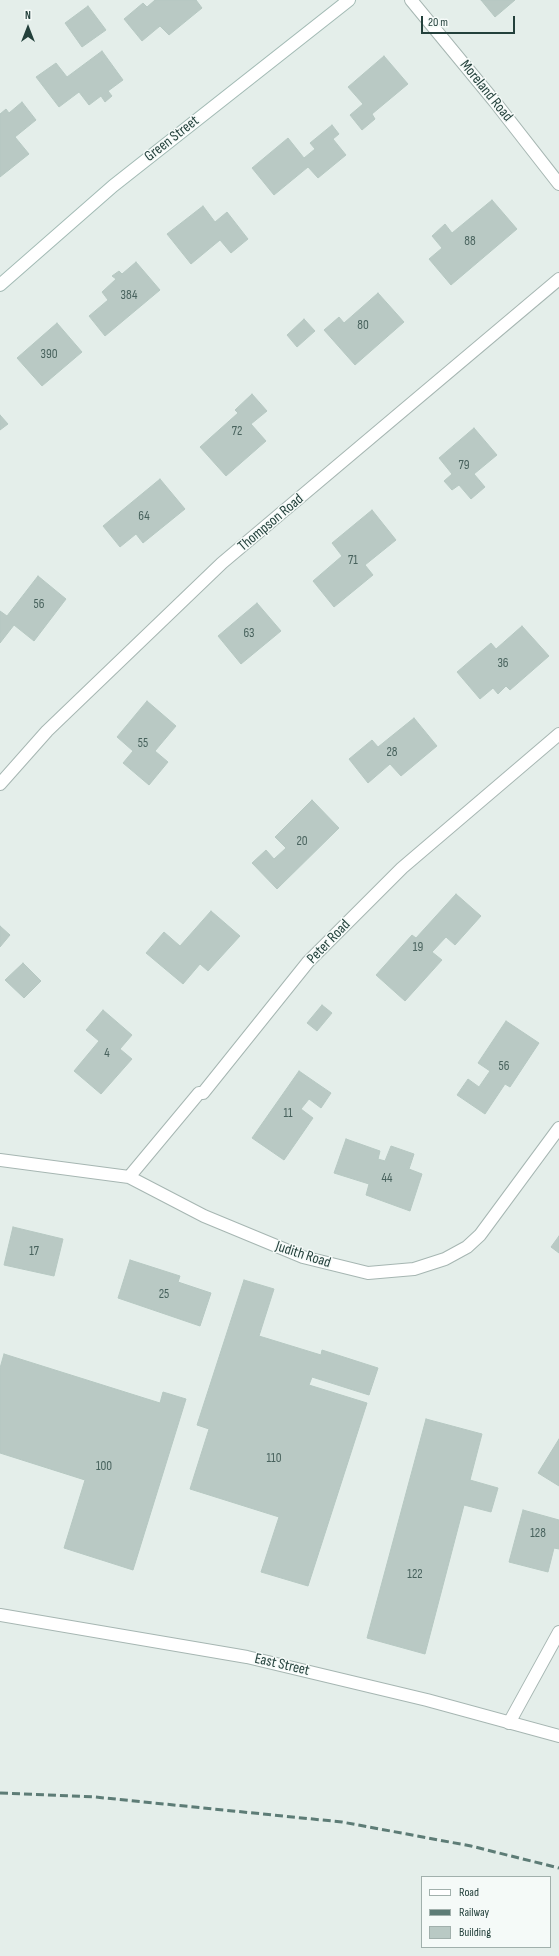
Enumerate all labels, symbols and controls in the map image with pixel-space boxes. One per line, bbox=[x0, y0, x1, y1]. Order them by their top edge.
north arrow bbox=[8, 8, 48, 48]
scale bar bbox=[423, 8, 517, 34]
text: N bbox=[25, 9, 31, 22]
text: 20 m bbox=[428, 15, 448, 30]
street label: Moreland Road bbox=[456, 57, 516, 125]
street label: Green Street bbox=[141, 112, 203, 166]
house number: 88 bbox=[464, 234, 476, 250]
house number: 384 bbox=[121, 288, 137, 304]
house number: 80 bbox=[357, 318, 369, 334]
house number: 390 bbox=[40, 347, 58, 363]
house number: 72 bbox=[232, 424, 242, 440]
house number: 79 bbox=[459, 458, 469, 474]
street label: Thompson Road bbox=[235, 490, 307, 556]
house number: 64 bbox=[138, 509, 150, 525]
house number: 71 bbox=[348, 553, 358, 569]
house number: 56 bbox=[34, 597, 44, 613]
house number: 63 bbox=[243, 626, 255, 642]
house number: 36 bbox=[497, 656, 509, 672]
house number: 55 bbox=[138, 736, 148, 752]
house number: 28 bbox=[386, 745, 398, 761]
house number: 20 bbox=[296, 834, 308, 850]
street label: Peter Road bbox=[304, 916, 354, 968]
house number: 19 bbox=[413, 940, 423, 956]
house number: 4 bbox=[104, 1046, 110, 1062]
house number: 56 bbox=[499, 1059, 509, 1075]
house number: 11 bbox=[283, 1106, 293, 1122]
house number: 44 bbox=[382, 1171, 392, 1187]
street label: Judith Road bbox=[273, 1238, 333, 1272]
house number: 17 bbox=[29, 1244, 39, 1260]
house number: 25 bbox=[159, 1287, 169, 1303]
house number: 110 bbox=[267, 1451, 281, 1467]
house number: 100 bbox=[96, 1459, 112, 1475]
house number: 128 bbox=[530, 1526, 546, 1542]
house number: 122 bbox=[407, 1567, 423, 1583]
street label: East Street bbox=[253, 1650, 311, 1680]
legend bbox=[421, 1876, 551, 1948]
text: Road bbox=[459, 1885, 479, 1900]
text: Railway bbox=[459, 1905, 489, 1920]
text: Building bbox=[459, 1925, 491, 1940]

